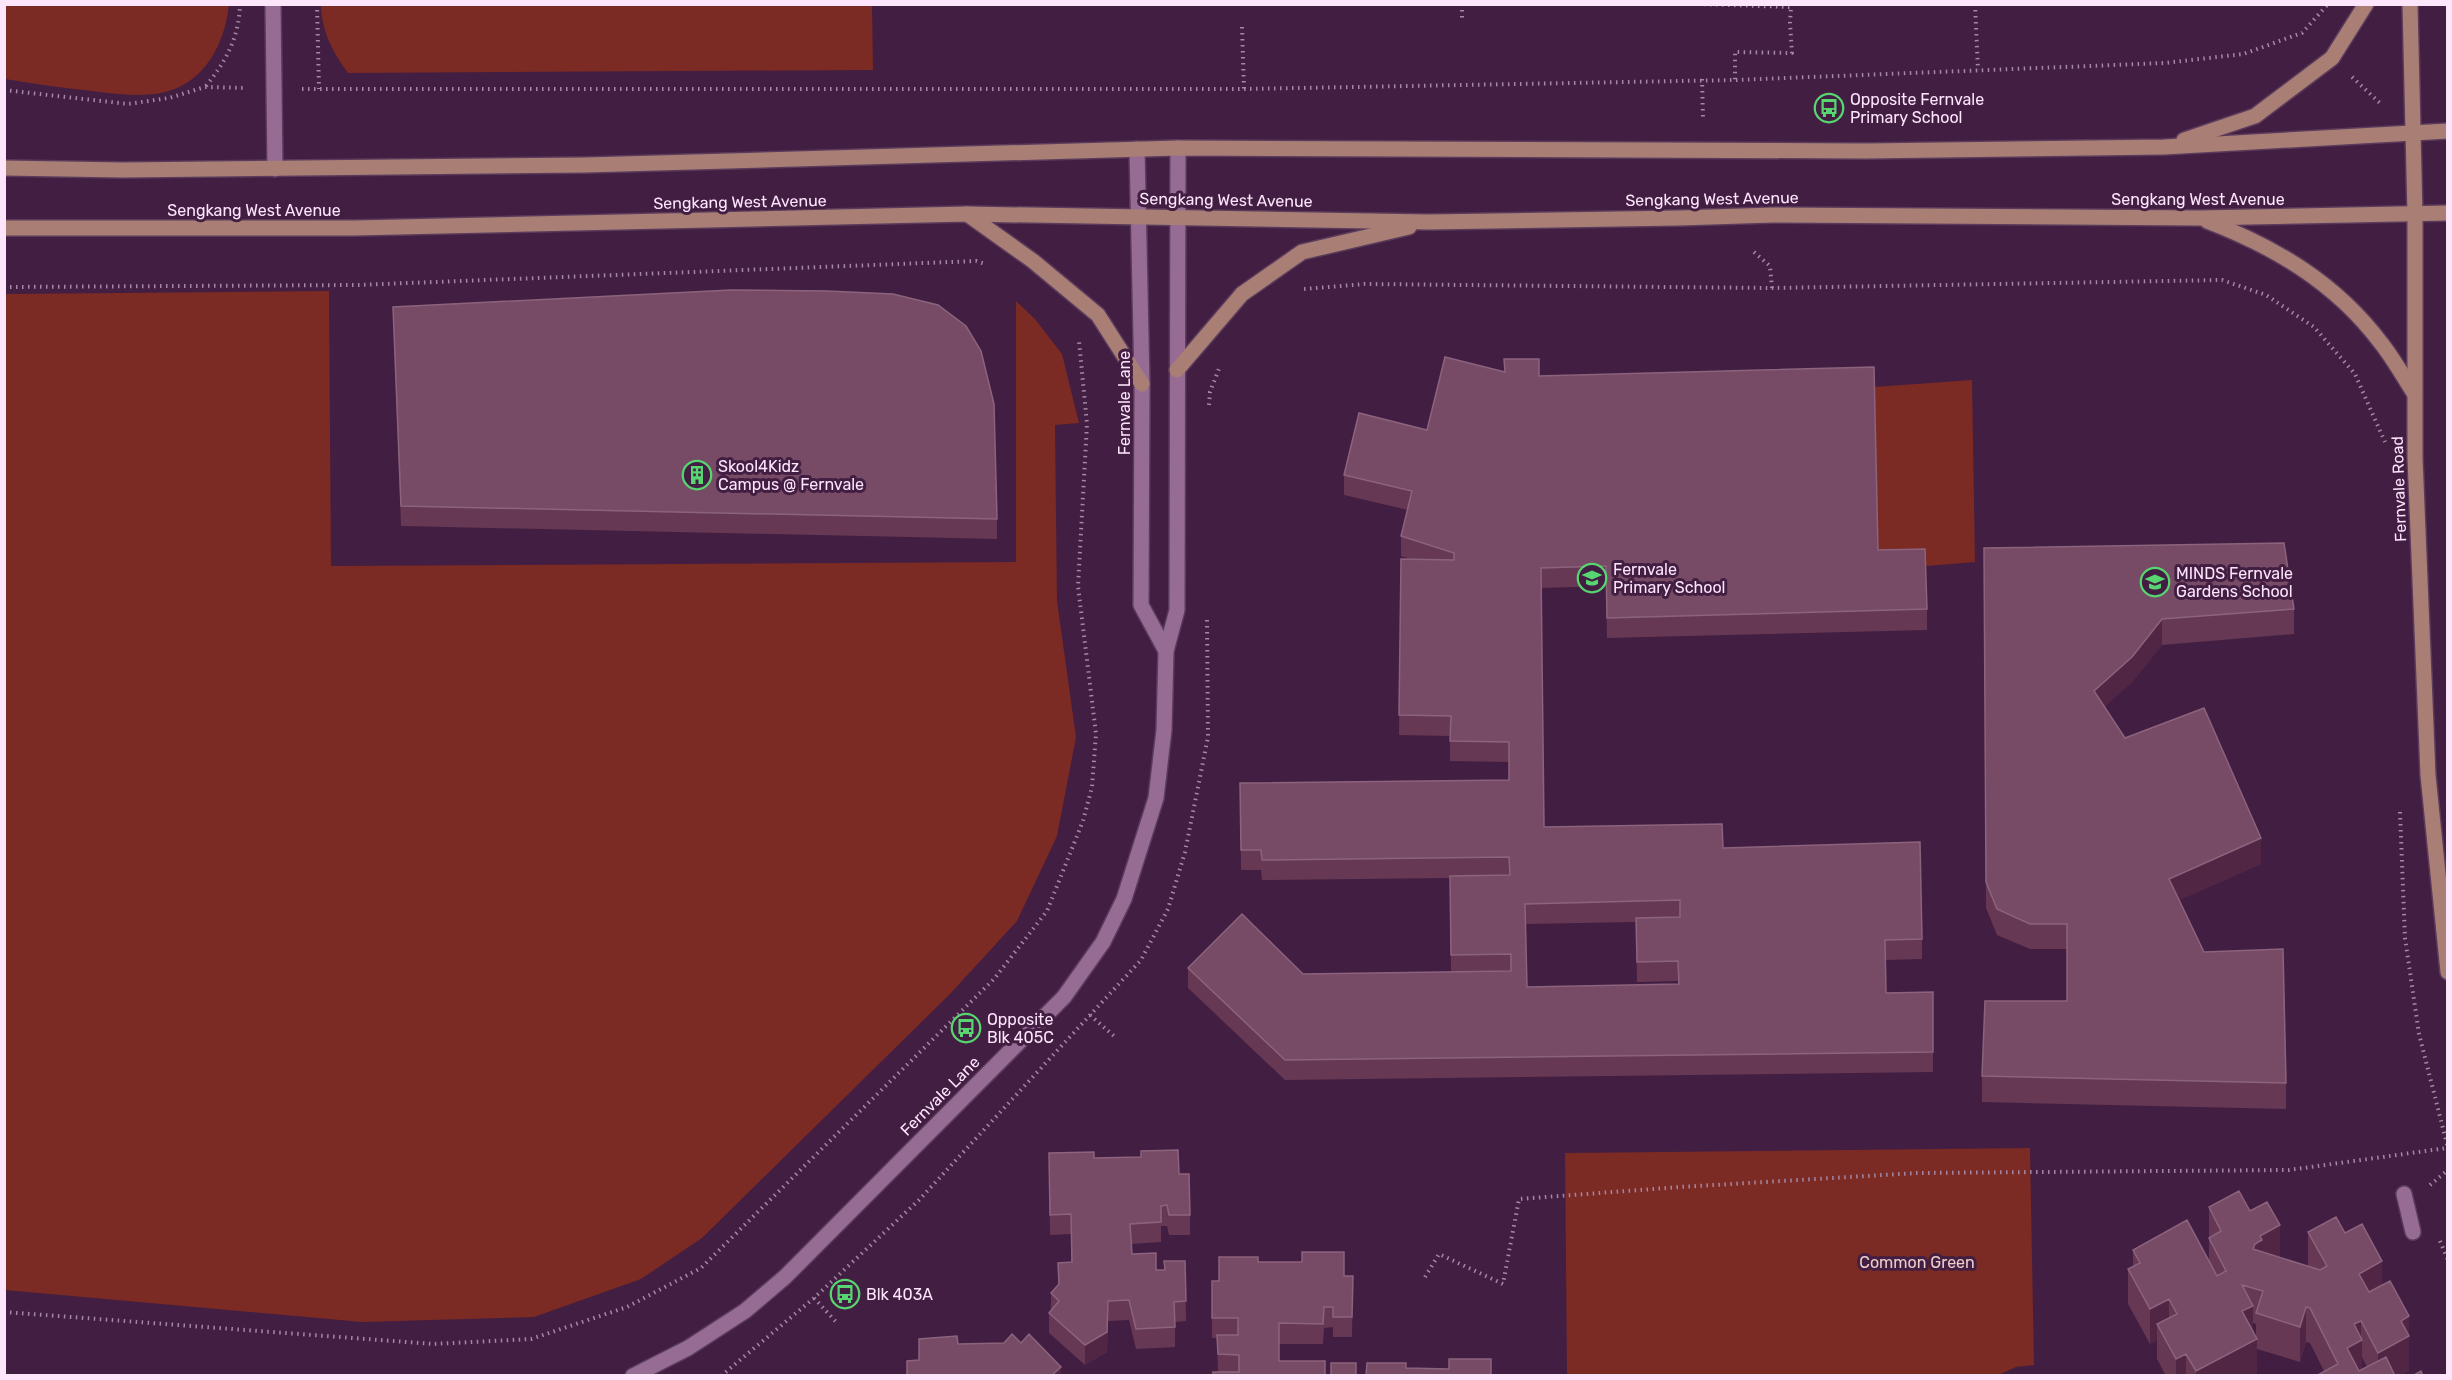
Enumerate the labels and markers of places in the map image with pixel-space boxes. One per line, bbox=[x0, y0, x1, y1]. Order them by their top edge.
place label: Opposite Fernvale Primary School bbox=[1850, 90, 1984, 127]
bus stop icon: Opposite Fernvale Primary School bbox=[1813, 92, 1845, 124]
place label: Skool4Kidz Campus @ Fernvale bbox=[718, 457, 864, 494]
building icon: Skool4Kidz Campus @ Fernvale bbox=[681, 459, 713, 491]
place label: Fernvale Primary School bbox=[1613, 560, 1725, 597]
school or university icon: Fernvale Primary School bbox=[1576, 562, 1608, 594]
place label: MINDS Fernvale Gardens School bbox=[2176, 564, 2293, 601]
school or university icon: MINDS Fernvale Gardens School bbox=[2139, 566, 2171, 598]
place label: Opposite Blk 405C bbox=[987, 1010, 1054, 1047]
bus stop icon: Opposite Blk 405C bbox=[950, 1012, 982, 1044]
bus stop icon: Blk 403A bbox=[829, 1278, 861, 1310]
place label: Blk 403A bbox=[866, 1285, 933, 1304]

